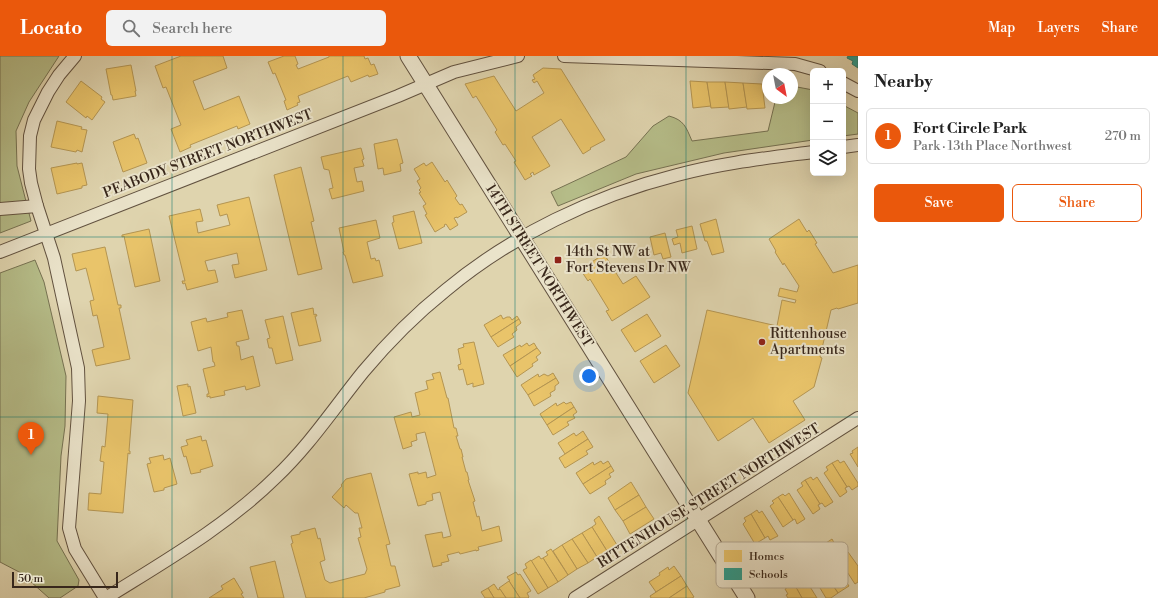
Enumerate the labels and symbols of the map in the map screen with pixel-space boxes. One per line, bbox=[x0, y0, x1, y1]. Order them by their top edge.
north arrow bbox=[762, 68, 798, 104]
street label: PEABODY STREET NORTHWEST bbox=[101, 106, 315, 202]
street label: 14TH STREET NORTHWEST bbox=[481, 181, 597, 351]
place label: 14th St NW at Fort Stevens Dr NW bbox=[566, 243, 692, 277]
marker: 14th St NW at Fort Stevens Dr NW bbox=[553, 255, 563, 265]
place label: Rittenhouse Apartments bbox=[769, 325, 847, 359]
marker: Rittenhouse Apartments bbox=[757, 337, 767, 347]
your location bbox=[579, 366, 599, 386]
street label: RITTENHOUSE STREET NORTHWEST bbox=[594, 420, 824, 572]
pin: 1 bbox=[18, 422, 44, 455]
legend bbox=[716, 542, 848, 588]
text: Homes bbox=[749, 550, 784, 564]
text: Schools bbox=[749, 568, 788, 582]
scale bar bbox=[12, 570, 118, 589]

